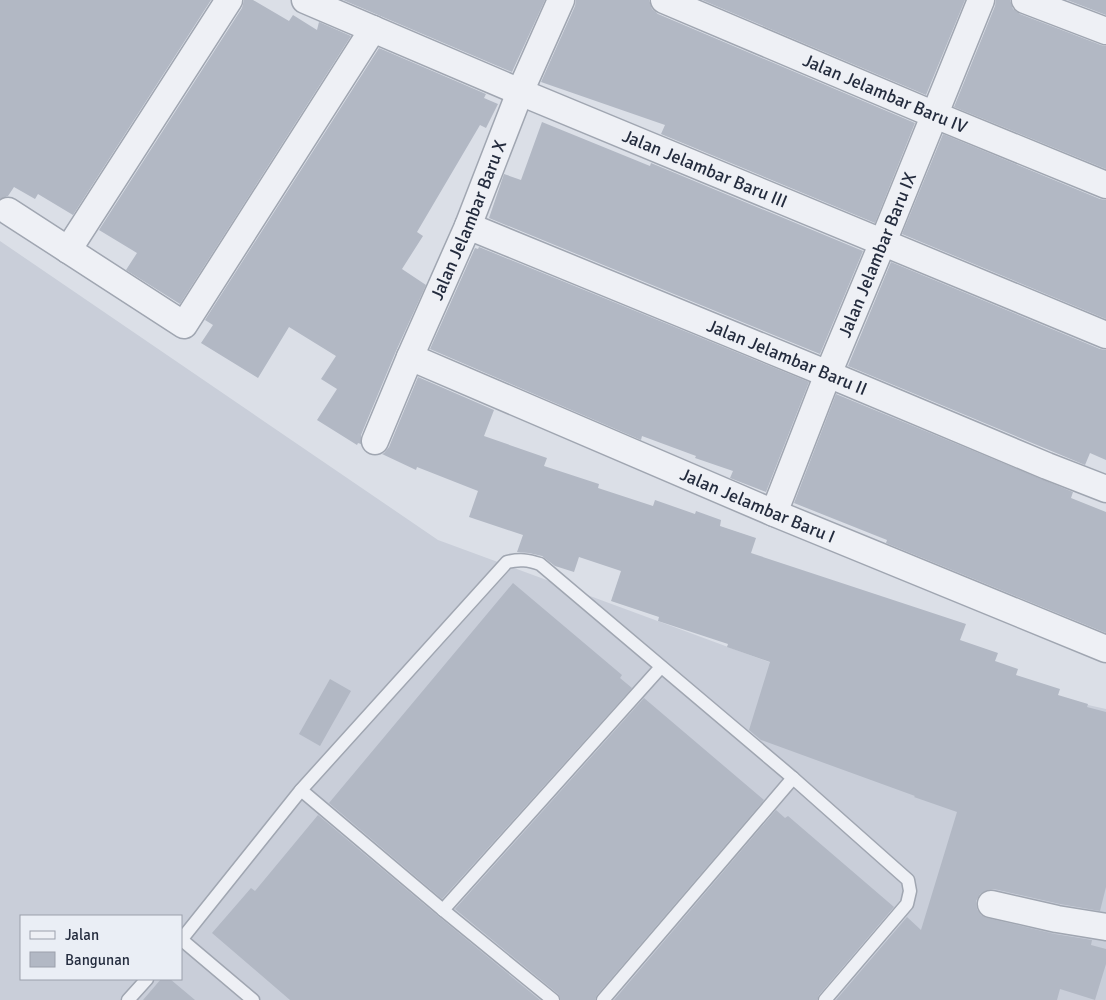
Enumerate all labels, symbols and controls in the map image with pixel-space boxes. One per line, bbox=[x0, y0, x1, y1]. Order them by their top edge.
street label: Jalan Jelambar Baru IV bbox=[799, 49, 971, 138]
street label: Jalan Jelambar Baru III bbox=[619, 125, 791, 213]
street label: Jalan Jelambar Baru X bbox=[426, 136, 511, 303]
street label: Jalan Jelambar Baru IX bbox=[833, 169, 921, 341]
street label: Jalan Jelambar Baru II bbox=[704, 314, 870, 400]
street label: Jalan Jelambar Baru I bbox=[677, 463, 838, 548]
legend bbox=[20, 915, 182, 980]
text: Jalan bbox=[65, 926, 99, 944]
text: Bangunan bbox=[65, 951, 130, 969]

